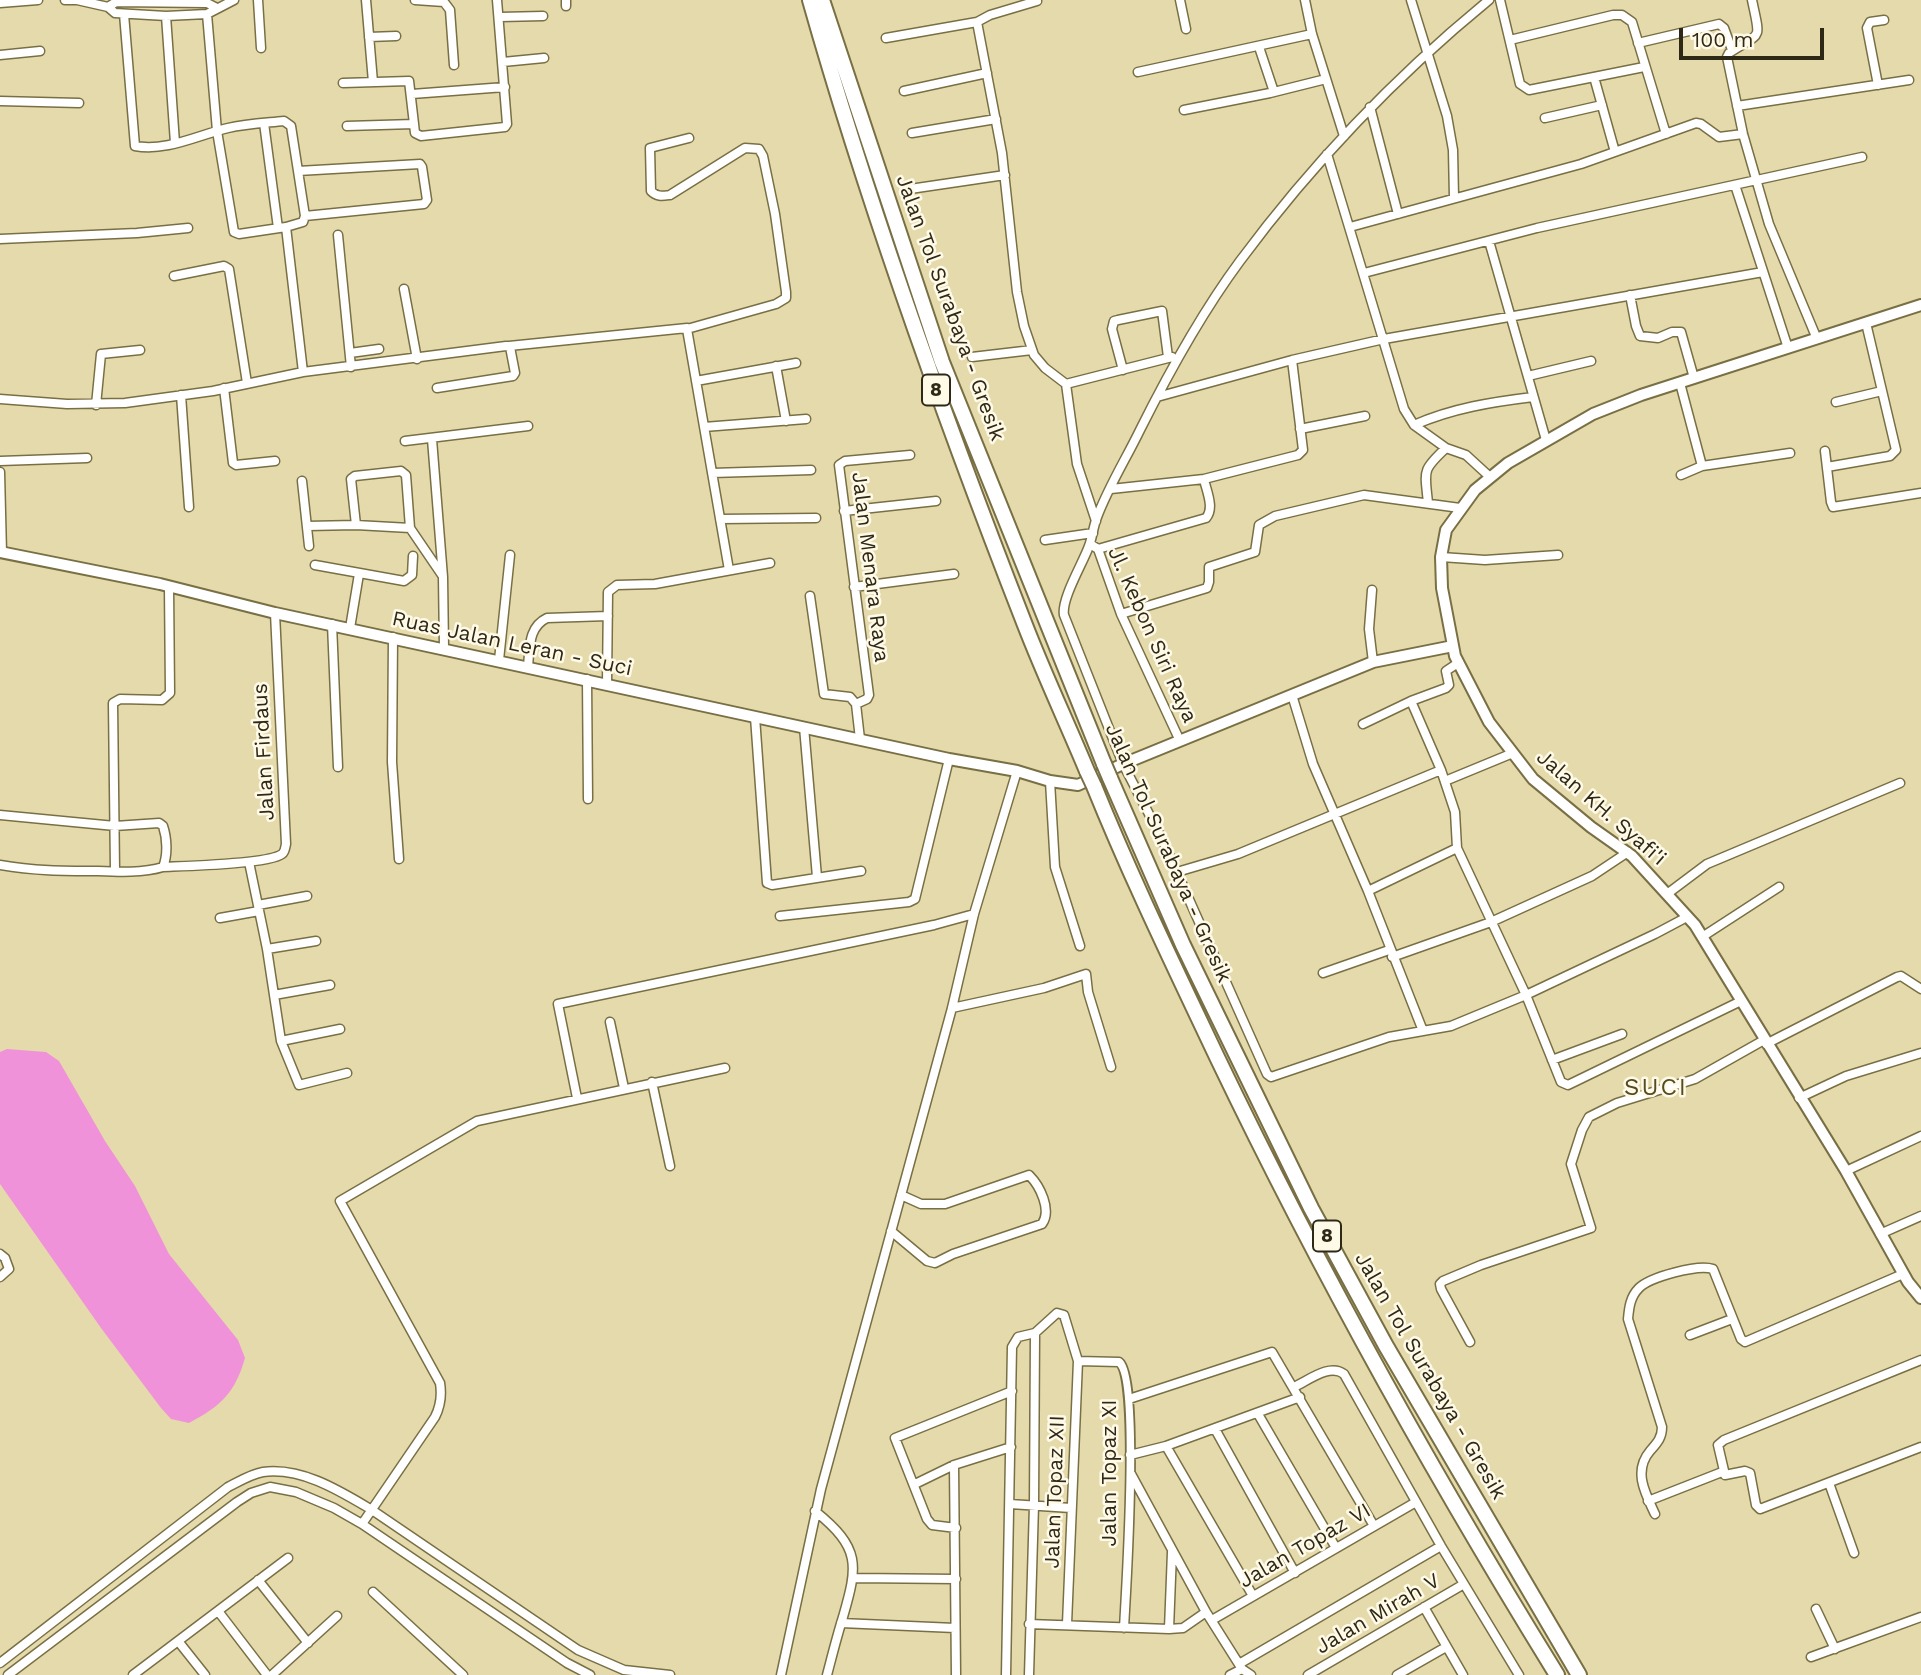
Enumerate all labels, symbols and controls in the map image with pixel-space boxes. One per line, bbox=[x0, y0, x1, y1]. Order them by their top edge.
scale bar bbox=[1683, 14, 1828, 58]
text: 100 m bbox=[1692, 27, 1754, 52]
street label: Jalan Tol Surabaya - Gresik bbox=[890, 172, 1010, 444]
road number: 8 bbox=[922, 374, 950, 406]
street label: Jalan Menara Raya bbox=[846, 470, 894, 664]
street label: Jl. Kebon Siri Raya bbox=[1102, 543, 1202, 727]
street label: Ruas Jalan Leran - Suci bbox=[390, 606, 634, 682]
street label: Jalan Firdaus bbox=[248, 683, 280, 821]
street label: Jalan Tol Surabaya - Gresik bbox=[1099, 720, 1237, 986]
street label: Jalan KH. Syafi'i bbox=[1531, 745, 1671, 871]
district label: SUCI bbox=[1625, 1074, 1687, 1102]
road number: 8 bbox=[1313, 1220, 1341, 1252]
street label: Jalan Tol Surabaya - Gresik bbox=[1349, 1248, 1511, 1504]
street label: Jalan Topaz XI bbox=[1097, 1399, 1123, 1547]
street label: Jalan Topaz XII bbox=[1040, 1415, 1070, 1569]
street label: Jalan Topaz VI bbox=[1235, 1498, 1375, 1594]
street label: Jalan Mirah V bbox=[1311, 1568, 1445, 1660]

